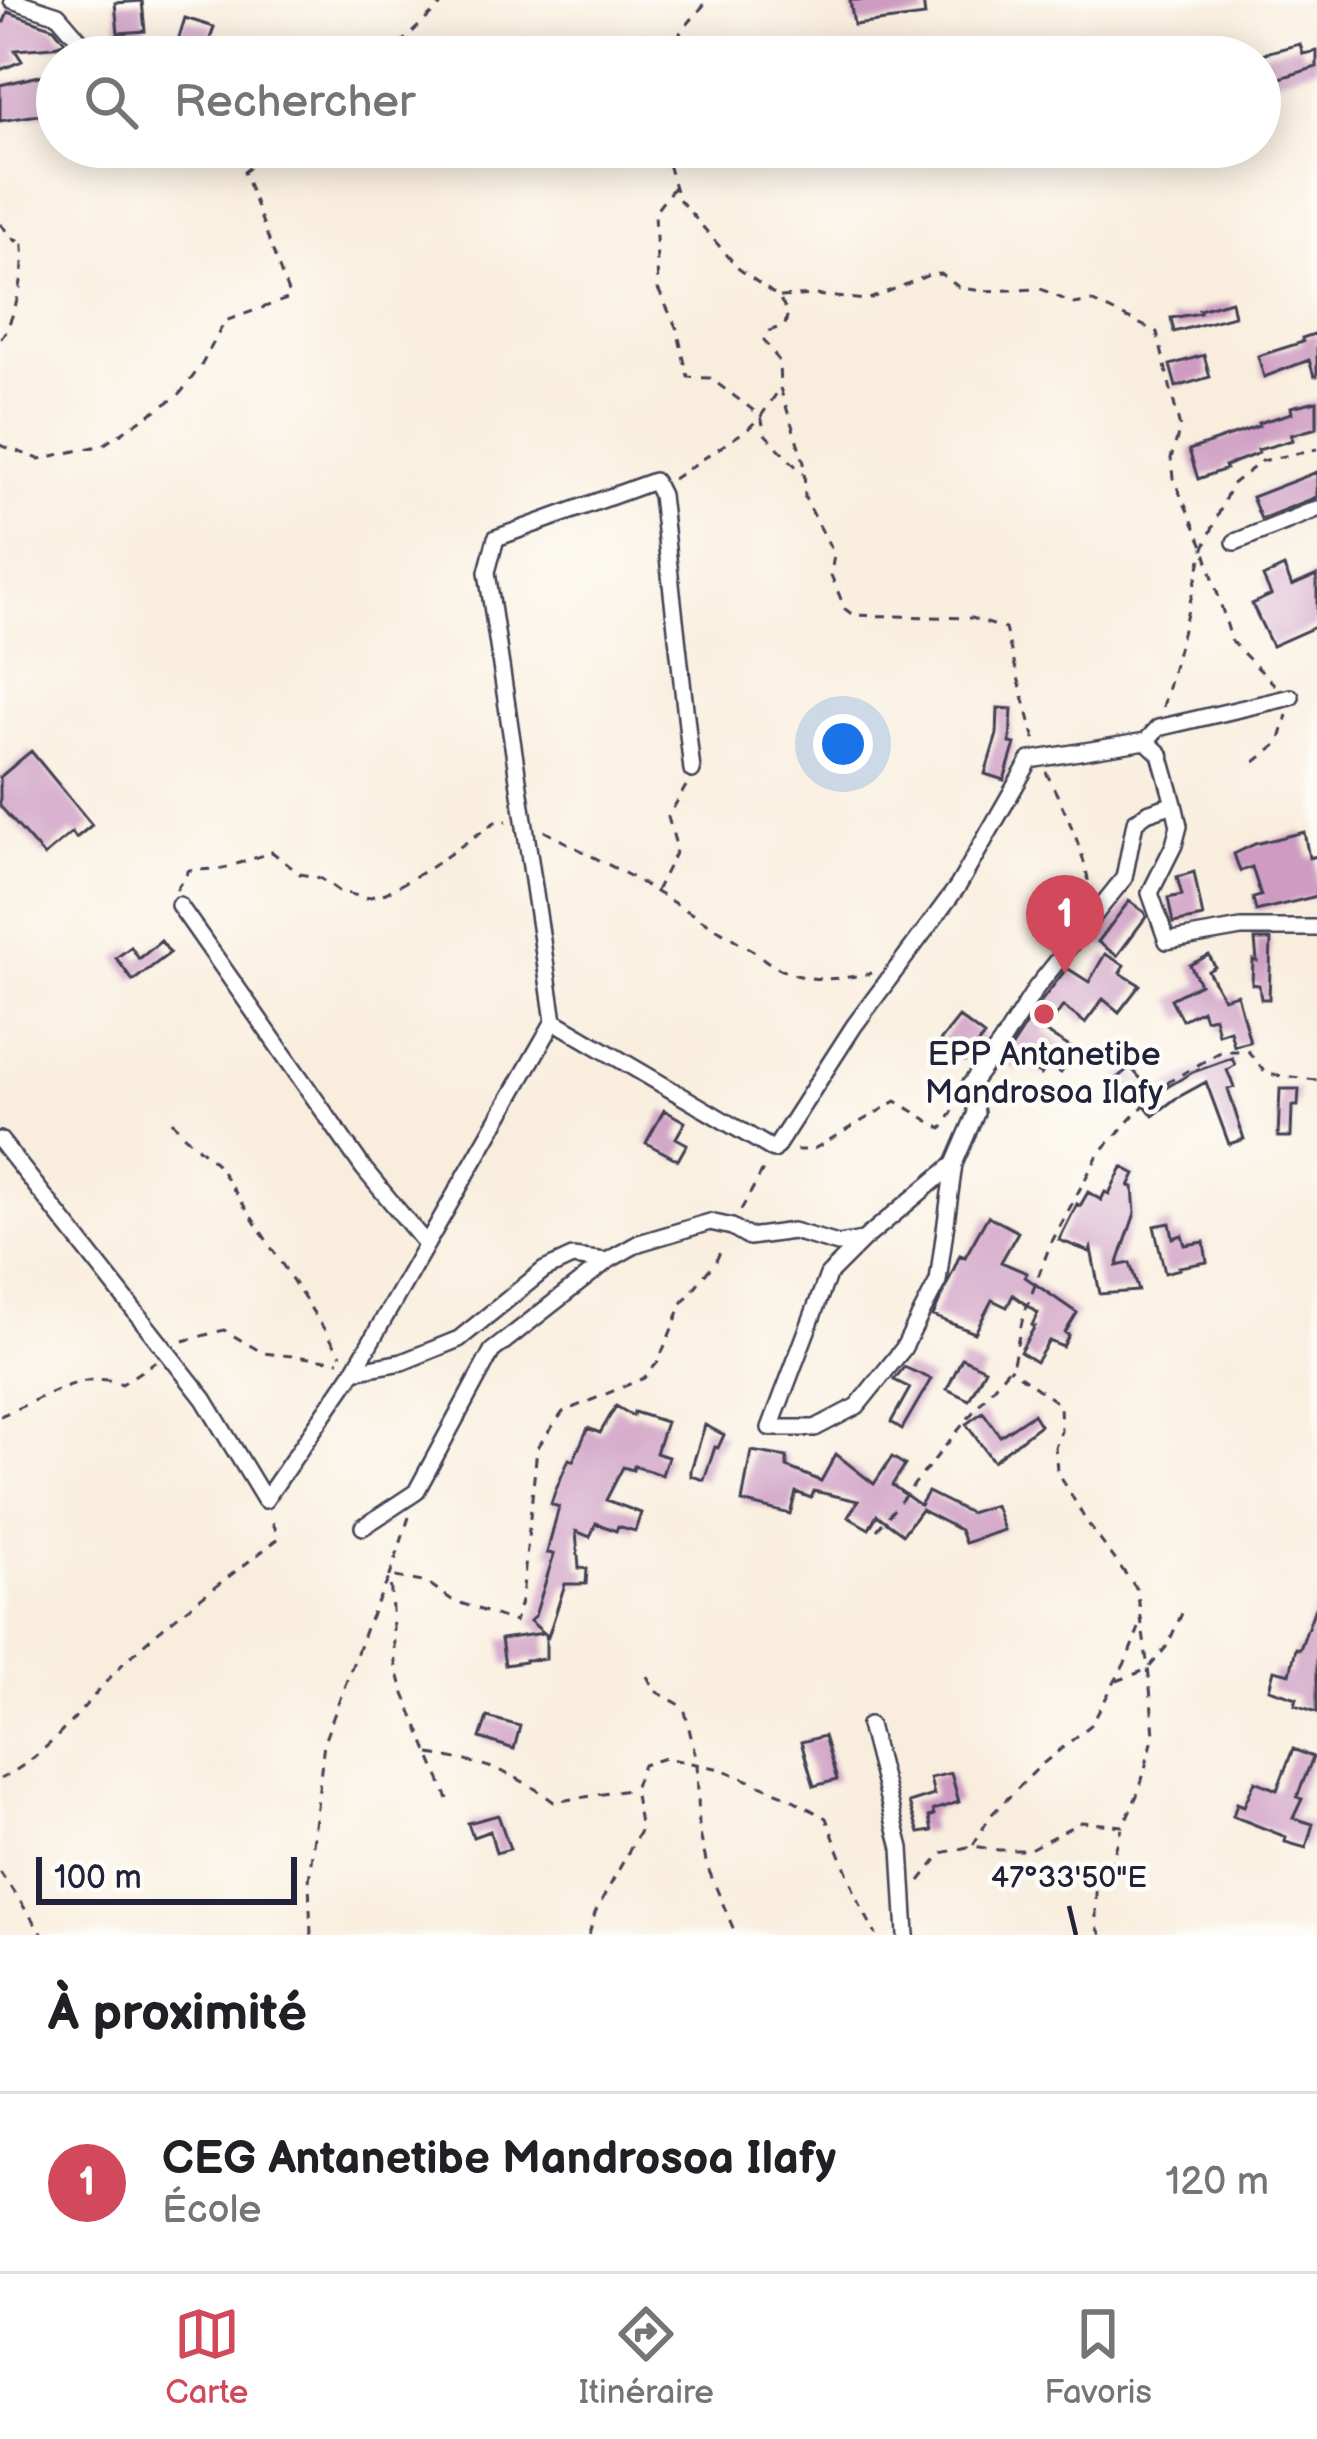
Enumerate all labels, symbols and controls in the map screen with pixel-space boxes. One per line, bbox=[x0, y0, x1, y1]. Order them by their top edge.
search box bbox=[36, 36, 1281, 168]
icon: search bbox=[78, 69, 144, 135]
text: Rechercher bbox=[174, 75, 415, 130]
your location bbox=[813, 714, 873, 774]
pin: 1 bbox=[1026, 875, 1104, 974]
marker: EPP Antanetibe Mandrosoa Ilafy bbox=[1031, 1001, 1057, 1027]
place label: EPP Antanetibe Mandrosoa Ilafy bbox=[925, 1035, 1163, 1113]
scale bar bbox=[36, 1851, 297, 1904]
text: 100 m bbox=[54, 1858, 142, 1898]
text: 47°33'50"E bbox=[991, 1860, 1147, 1896]
text: À proximité bbox=[48, 1983, 307, 2044]
text: CEG Antanetibe Mandrosoa Ilafy bbox=[162, 2132, 836, 2187]
text: 1 bbox=[79, 2159, 95, 2206]
text: 120 m bbox=[1165, 2159, 1269, 2206]
text: École bbox=[162, 2187, 261, 2234]
tab: Carte bbox=[165, 2301, 248, 2413]
tab: Itinéraire bbox=[579, 2301, 714, 2413]
tab: Favoris bbox=[1044, 2301, 1152, 2413]

